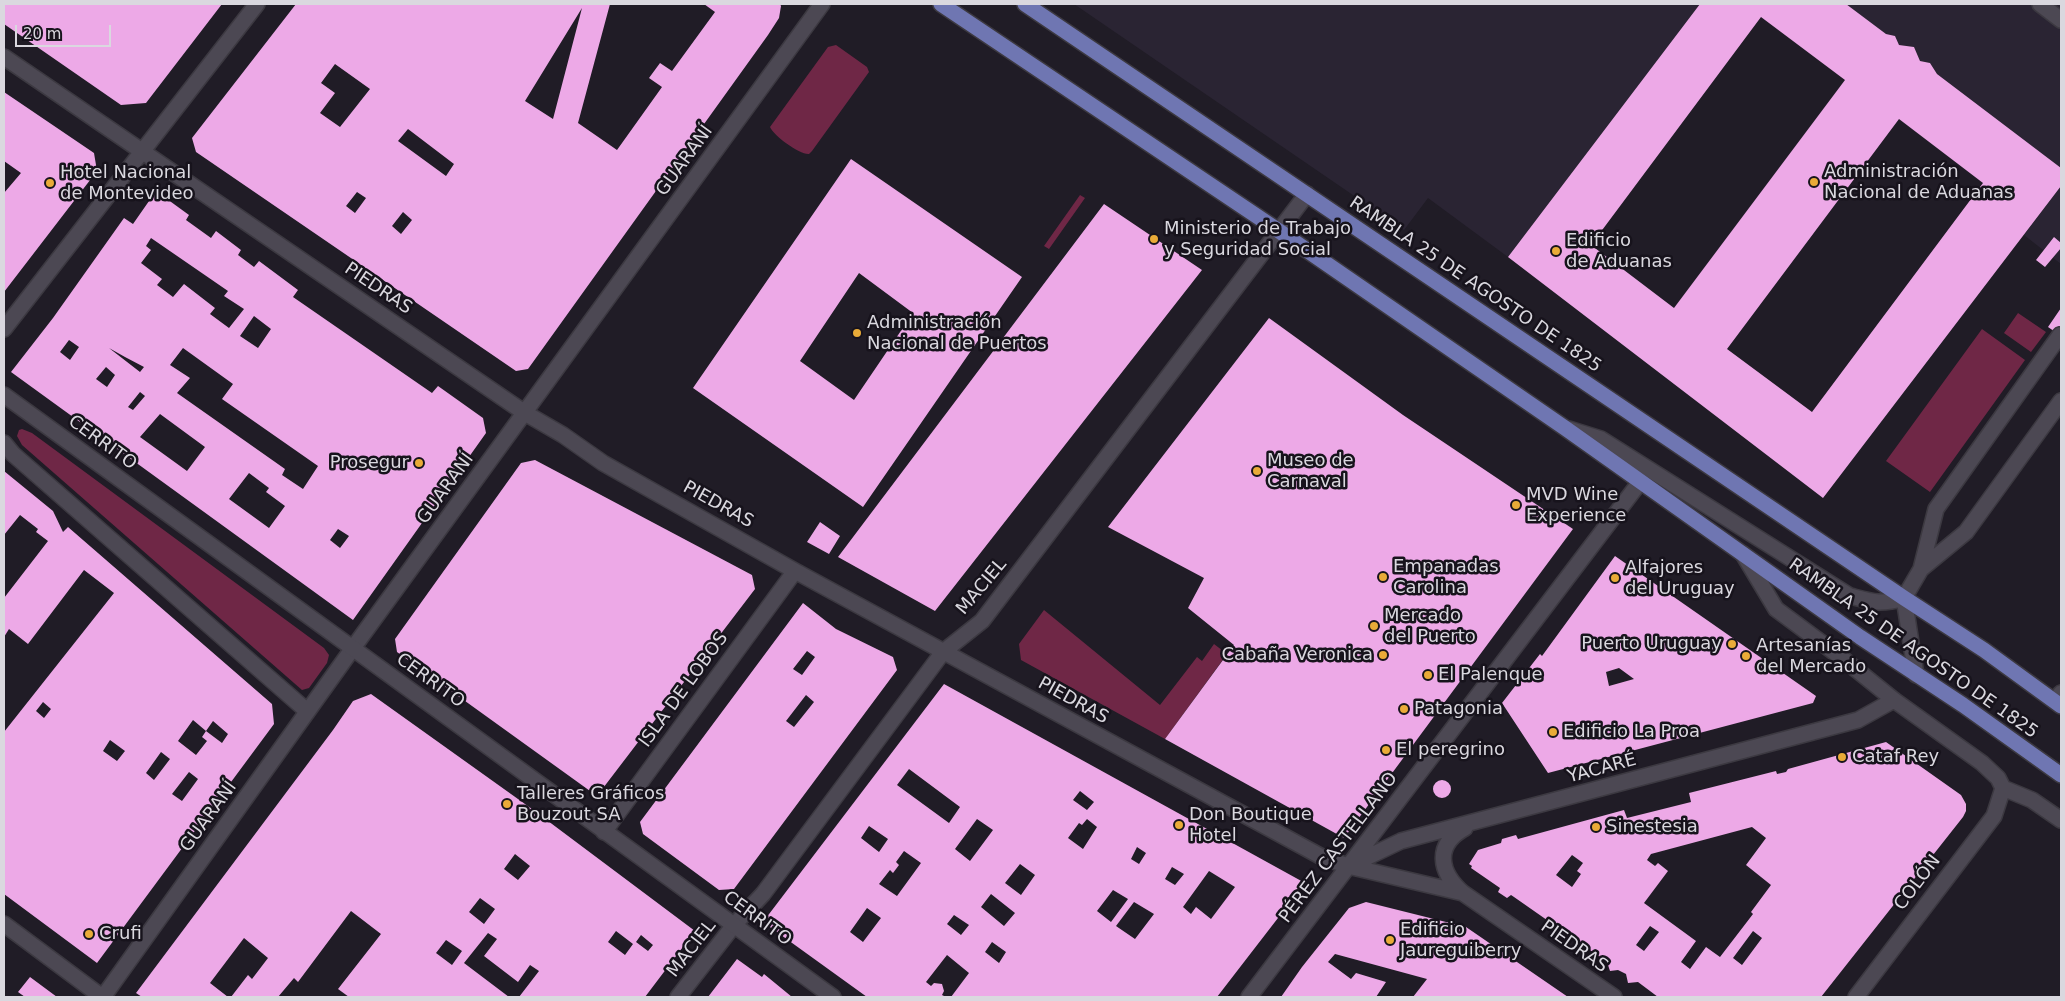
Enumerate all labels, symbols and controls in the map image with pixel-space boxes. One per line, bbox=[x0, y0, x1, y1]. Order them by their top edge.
scale bar bbox=[18, 15, 114, 47]
text: 20 m bbox=[23, 25, 61, 43]
street label: GUARANÍ bbox=[652, 121, 718, 201]
place label: Administración Nacional de Aduanas bbox=[1824, 161, 2013, 203]
place label: Hotel Nacional de Montevideo bbox=[60, 162, 193, 204]
marker: Administración Nacional de Aduanas bbox=[1808, 176, 1820, 188]
marker: Hotel Nacional de Montevideo bbox=[44, 177, 56, 189]
street label: RAMBLA 25 DE AGOSTO DE 1825 bbox=[1345, 192, 1605, 378]
place label: Ministerio de Trabajo y Seguridad Social bbox=[1164, 218, 1351, 260]
place label: Edificio de Aduanas bbox=[1566, 230, 1672, 272]
marker: Ministerio de Trabajo y Seguridad Social bbox=[1148, 233, 1160, 245]
marker: Edificio de Aduanas bbox=[1550, 245, 1562, 257]
street label: PIEDRAS bbox=[340, 259, 416, 319]
place label: Administración Nacional de Puertos bbox=[867, 312, 1047, 354]
marker: Administración Nacional de Puertos bbox=[851, 327, 863, 339]
street label: CERRITO bbox=[64, 411, 140, 475]
street label: GUARANÍ bbox=[413, 449, 479, 529]
place label: Museo de Carnaval bbox=[1267, 450, 1354, 492]
place label: Prosegur bbox=[330, 452, 409, 474]
marker: Prosegur bbox=[413, 457, 425, 469]
marker: Museo de Carnaval bbox=[1251, 465, 1263, 477]
street label: PIEDRAS bbox=[679, 477, 757, 533]
place label: MVD Wine Experience bbox=[1526, 484, 1626, 526]
marker: MVD Wine Experience bbox=[1510, 499, 1522, 511]
street label: MACIEL bbox=[952, 554, 1012, 620]
street label: RAMBLA 25 DE AGOSTO DE 1825 bbox=[1784, 554, 2042, 744]
place label: Empanadas Carolina bbox=[1393, 556, 1499, 598]
place label: Alfajores del Uruguay bbox=[1625, 557, 1735, 600]
marker: Empanadas Carolina bbox=[1377, 571, 1389, 583]
marker: Alfajores del Uruguay bbox=[1609, 572, 1621, 584]
place label: Mercado del Puerto bbox=[1384, 605, 1476, 648]
marker: Mercado del Puerto bbox=[1368, 620, 1380, 632]
street label: ISLA DE LOBOS bbox=[635, 628, 733, 752]
place label: Puerto Uruguay bbox=[1581, 633, 1722, 655]
place label: Artesanías del Mercado bbox=[1756, 635, 1866, 678]
marker: Puerto Uruguay bbox=[1726, 638, 1738, 650]
place label: Cabaña Veronica bbox=[1221, 644, 1373, 666]
street label: CERRITO bbox=[392, 649, 468, 713]
marker: Cabaña Veronica bbox=[1377, 649, 1389, 661]
marker: Artesanías del Mercado bbox=[1740, 650, 1752, 662]
place label: El Palenque bbox=[1438, 664, 1543, 686]
marker: El Palenque bbox=[1422, 669, 1434, 681]
street label: PIEDRAS bbox=[1034, 673, 1112, 729]
place label: Patagonia bbox=[1414, 698, 1503, 720]
marker: Patagonia bbox=[1398, 703, 1410, 715]
place label: Edificio La Proa bbox=[1563, 721, 1700, 743]
marker: Edificio La Proa bbox=[1547, 726, 1559, 738]
place label: El peregrino bbox=[1396, 739, 1505, 761]
marker: El peregrino bbox=[1380, 744, 1392, 756]
place label: Cataf Rey bbox=[1852, 746, 1939, 768]
street label: YACARÉ bbox=[1565, 749, 1639, 789]
marker: Cataf Rey bbox=[1836, 751, 1848, 763]
street label: PÉREZ CASTELLANO bbox=[1275, 768, 1403, 928]
street label: GUARANÍ bbox=[176, 777, 242, 857]
place label: Talleres Gráficos Bouzout SA bbox=[517, 783, 664, 826]
marker: Talleres Gráficos Bouzout SA bbox=[501, 798, 513, 810]
place label: Don Boutique Hotel bbox=[1189, 804, 1312, 846]
place label: Sinestesia bbox=[1606, 816, 1698, 838]
marker: Don Boutique Hotel bbox=[1173, 819, 1185, 831]
marker: Sinestesia bbox=[1590, 821, 1602, 833]
street label: COLÓN bbox=[1890, 851, 1946, 915]
street label: CERRITO bbox=[719, 887, 795, 951]
street label: MACIEL bbox=[663, 916, 721, 982]
street label: PIEDRAS bbox=[1536, 916, 1612, 978]
place label: Edificio Jaureguiberry bbox=[1400, 919, 1521, 962]
place label: Crufi bbox=[99, 923, 142, 945]
marker: Crufi bbox=[83, 928, 95, 940]
marker: Edificio Jaureguiberry bbox=[1384, 934, 1396, 946]

